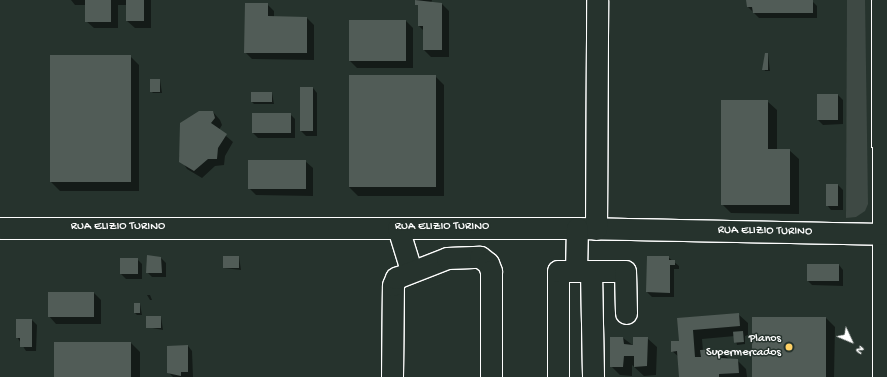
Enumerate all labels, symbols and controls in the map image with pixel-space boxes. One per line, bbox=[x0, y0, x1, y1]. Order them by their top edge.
street label: RUA ELIZIO TURINO bbox=[71, 221, 165, 235]
street label: RUA ELIZIO TURINO bbox=[395, 221, 489, 235]
street label: RUA ELIZIO TURINO bbox=[718, 224, 812, 240]
north arrow bbox=[831, 321, 871, 361]
place label: Planos Supermercados bbox=[706, 333, 781, 361]
marker: Planos Supermercados bbox=[784, 342, 794, 352]
text: N bbox=[853, 343, 866, 356]

